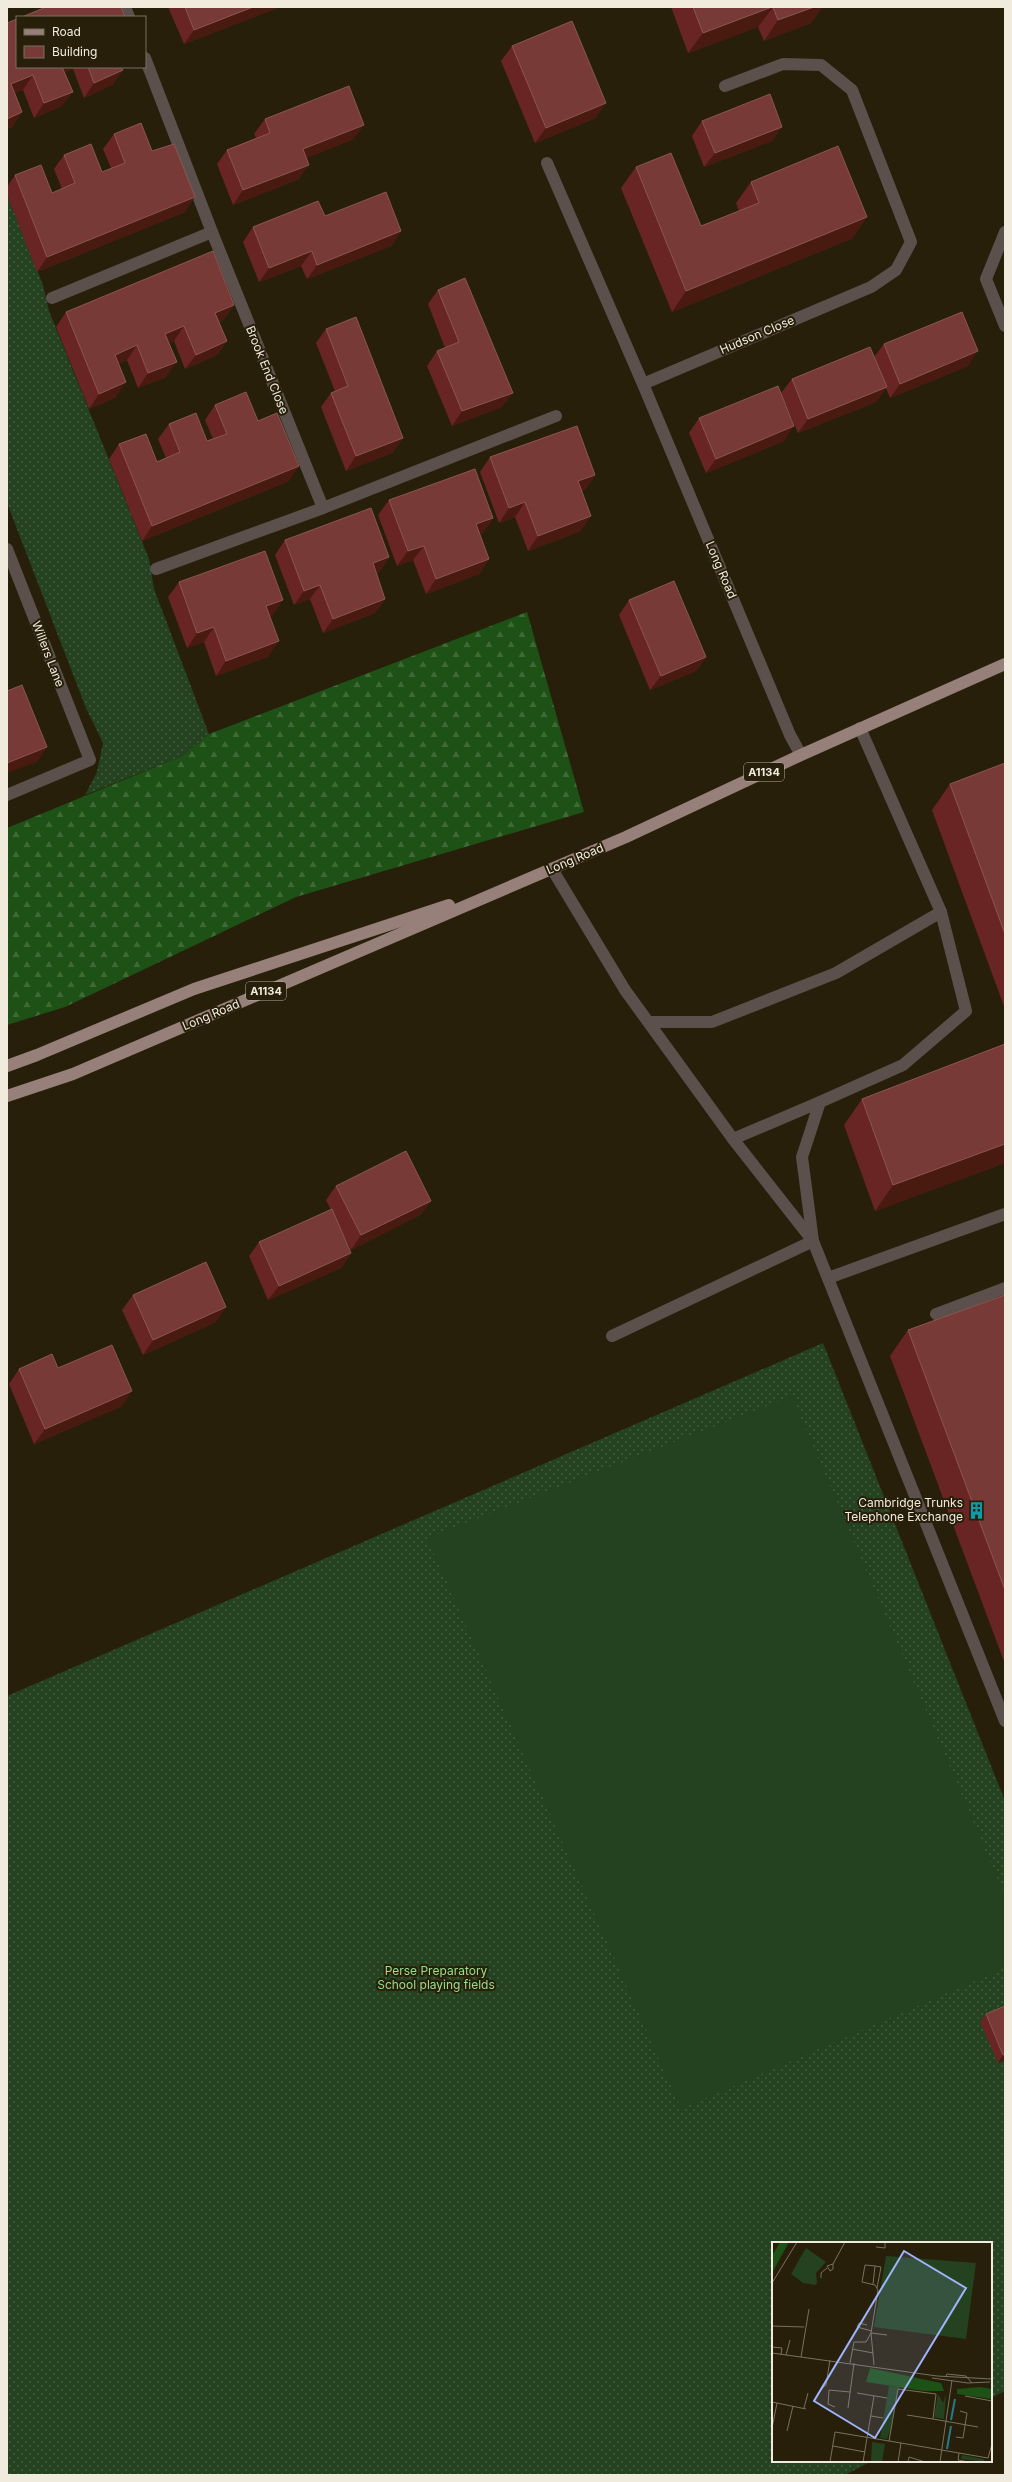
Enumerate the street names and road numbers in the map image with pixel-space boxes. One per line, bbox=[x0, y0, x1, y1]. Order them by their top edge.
street label: Hudson Close bbox=[717, 312, 796, 357]
street label: Brook End Close bbox=[243, 324, 292, 416]
street label: Long Road bbox=[703, 539, 740, 601]
street label: Willers Lane bbox=[29, 619, 68, 689]
road number: A1134 bbox=[744, 763, 784, 781]
street label: Long Road bbox=[544, 840, 606, 877]
road number: A1134 bbox=[246, 982, 286, 1000]
street label: Long Road bbox=[180, 996, 242, 1033]

